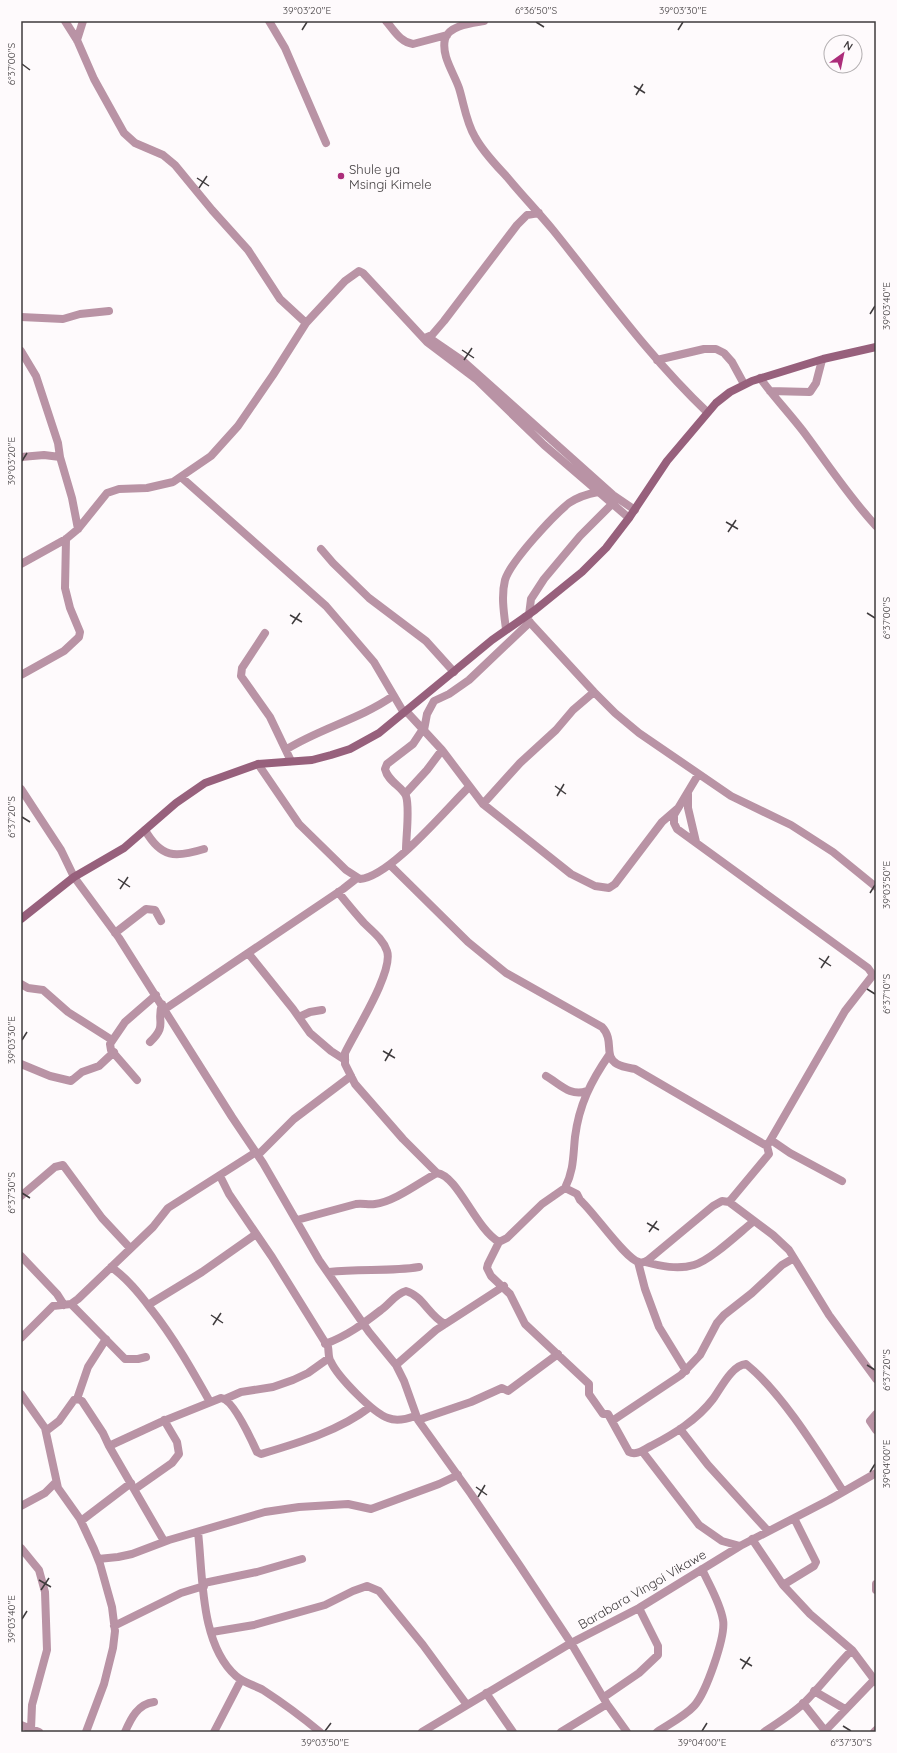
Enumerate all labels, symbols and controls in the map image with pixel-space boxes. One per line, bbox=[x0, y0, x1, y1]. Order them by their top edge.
text: 39°03'20"E bbox=[283, 4, 331, 17]
text: 6°36'50"S bbox=[515, 4, 557, 17]
text: 39°03'30"E bbox=[659, 4, 707, 17]
north arrow bbox=[823, 34, 863, 74]
text: N bbox=[841, 38, 856, 54]
text: 6°37'00"S bbox=[5, 42, 18, 85]
place label: Shule ya Msingi Kimele bbox=[349, 161, 432, 192]
marker: Shule ya Msingi Kimele bbox=[336, 171, 346, 181]
text: 39°03'40"E bbox=[880, 282, 893, 330]
text: 39°03'20"E bbox=[5, 437, 18, 485]
text: 6°37'00"S bbox=[880, 596, 893, 639]
text: 6°37'20"S bbox=[5, 796, 18, 838]
text: 39°03'50"E bbox=[880, 861, 893, 909]
text: 6°37'10"S bbox=[880, 974, 893, 1014]
text: 39°03'30"E bbox=[5, 1016, 18, 1064]
text: 6°37'30"S bbox=[5, 1172, 18, 1214]
text: 6°37'20"S bbox=[880, 1349, 893, 1391]
text: 39°04'00"E bbox=[880, 1439, 893, 1488]
street label: Barabara Vingoi Vikawe bbox=[575, 1546, 709, 1632]
text: 39°03'40"E bbox=[5, 1595, 18, 1643]
text: 39°03'50"E bbox=[301, 1736, 349, 1749]
text: 39°04'00"E bbox=[678, 1736, 727, 1749]
text: 6°37'30"S bbox=[830, 1736, 872, 1749]

